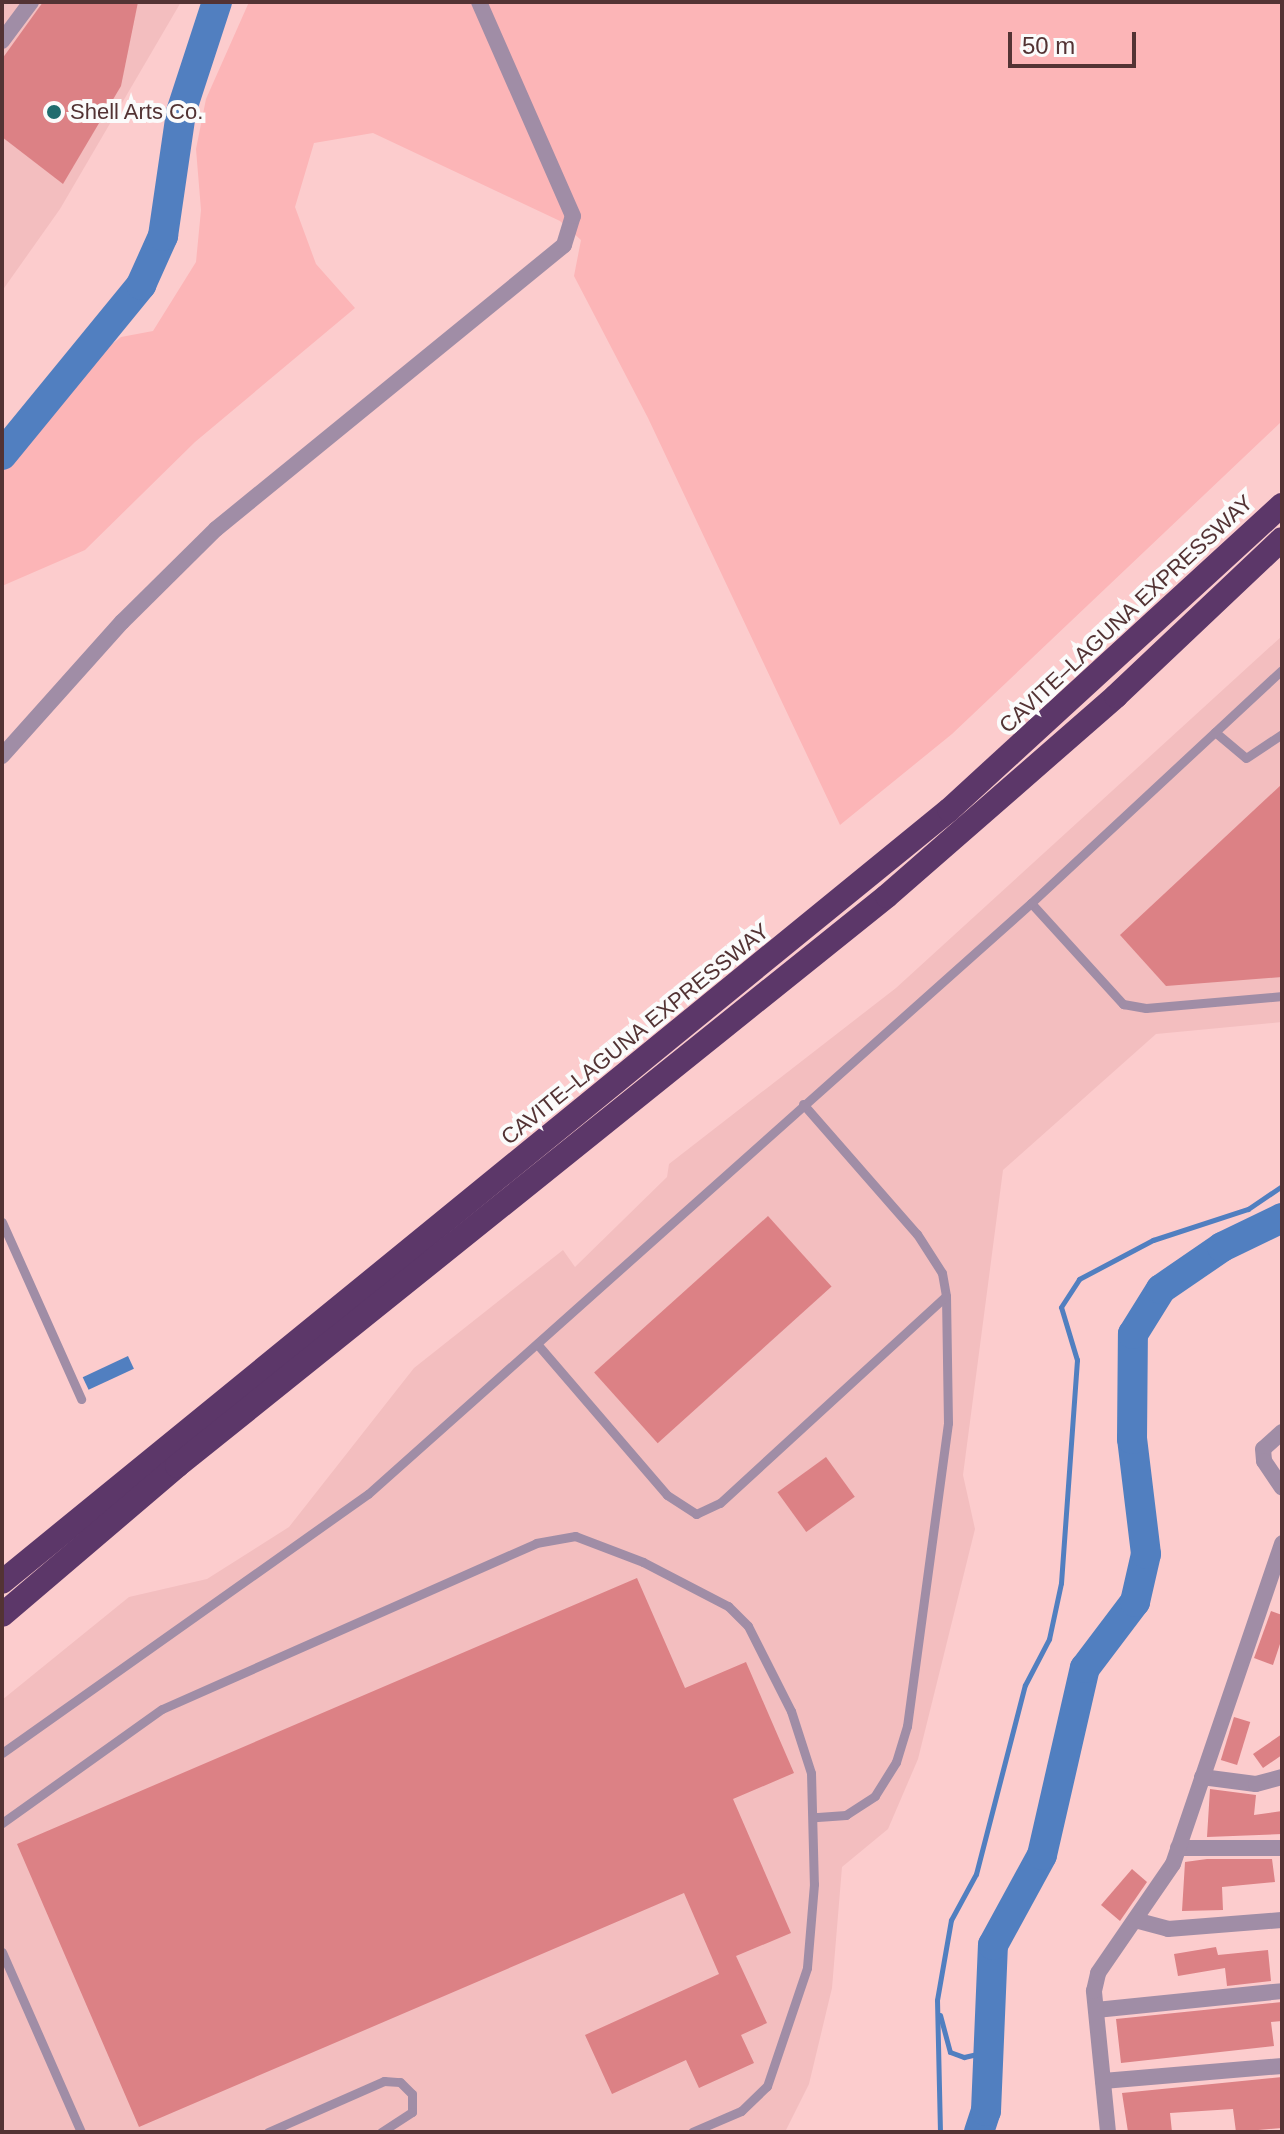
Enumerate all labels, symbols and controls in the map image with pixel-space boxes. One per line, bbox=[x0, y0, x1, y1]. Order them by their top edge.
scale bar bbox=[1012, 16, 1140, 66]
text: 50 m bbox=[1022, 32, 1075, 59]
place label: Shell Arts Co. bbox=[70, 99, 204, 125]
marker: Shell Arts Co. bbox=[45, 103, 63, 121]
street label: CAVITE–LAGUNA EXPRESSWAY bbox=[993, 489, 1259, 739]
street label: CAVITE–LAGUNA EXPRESSWAY bbox=[495, 917, 775, 1151]

